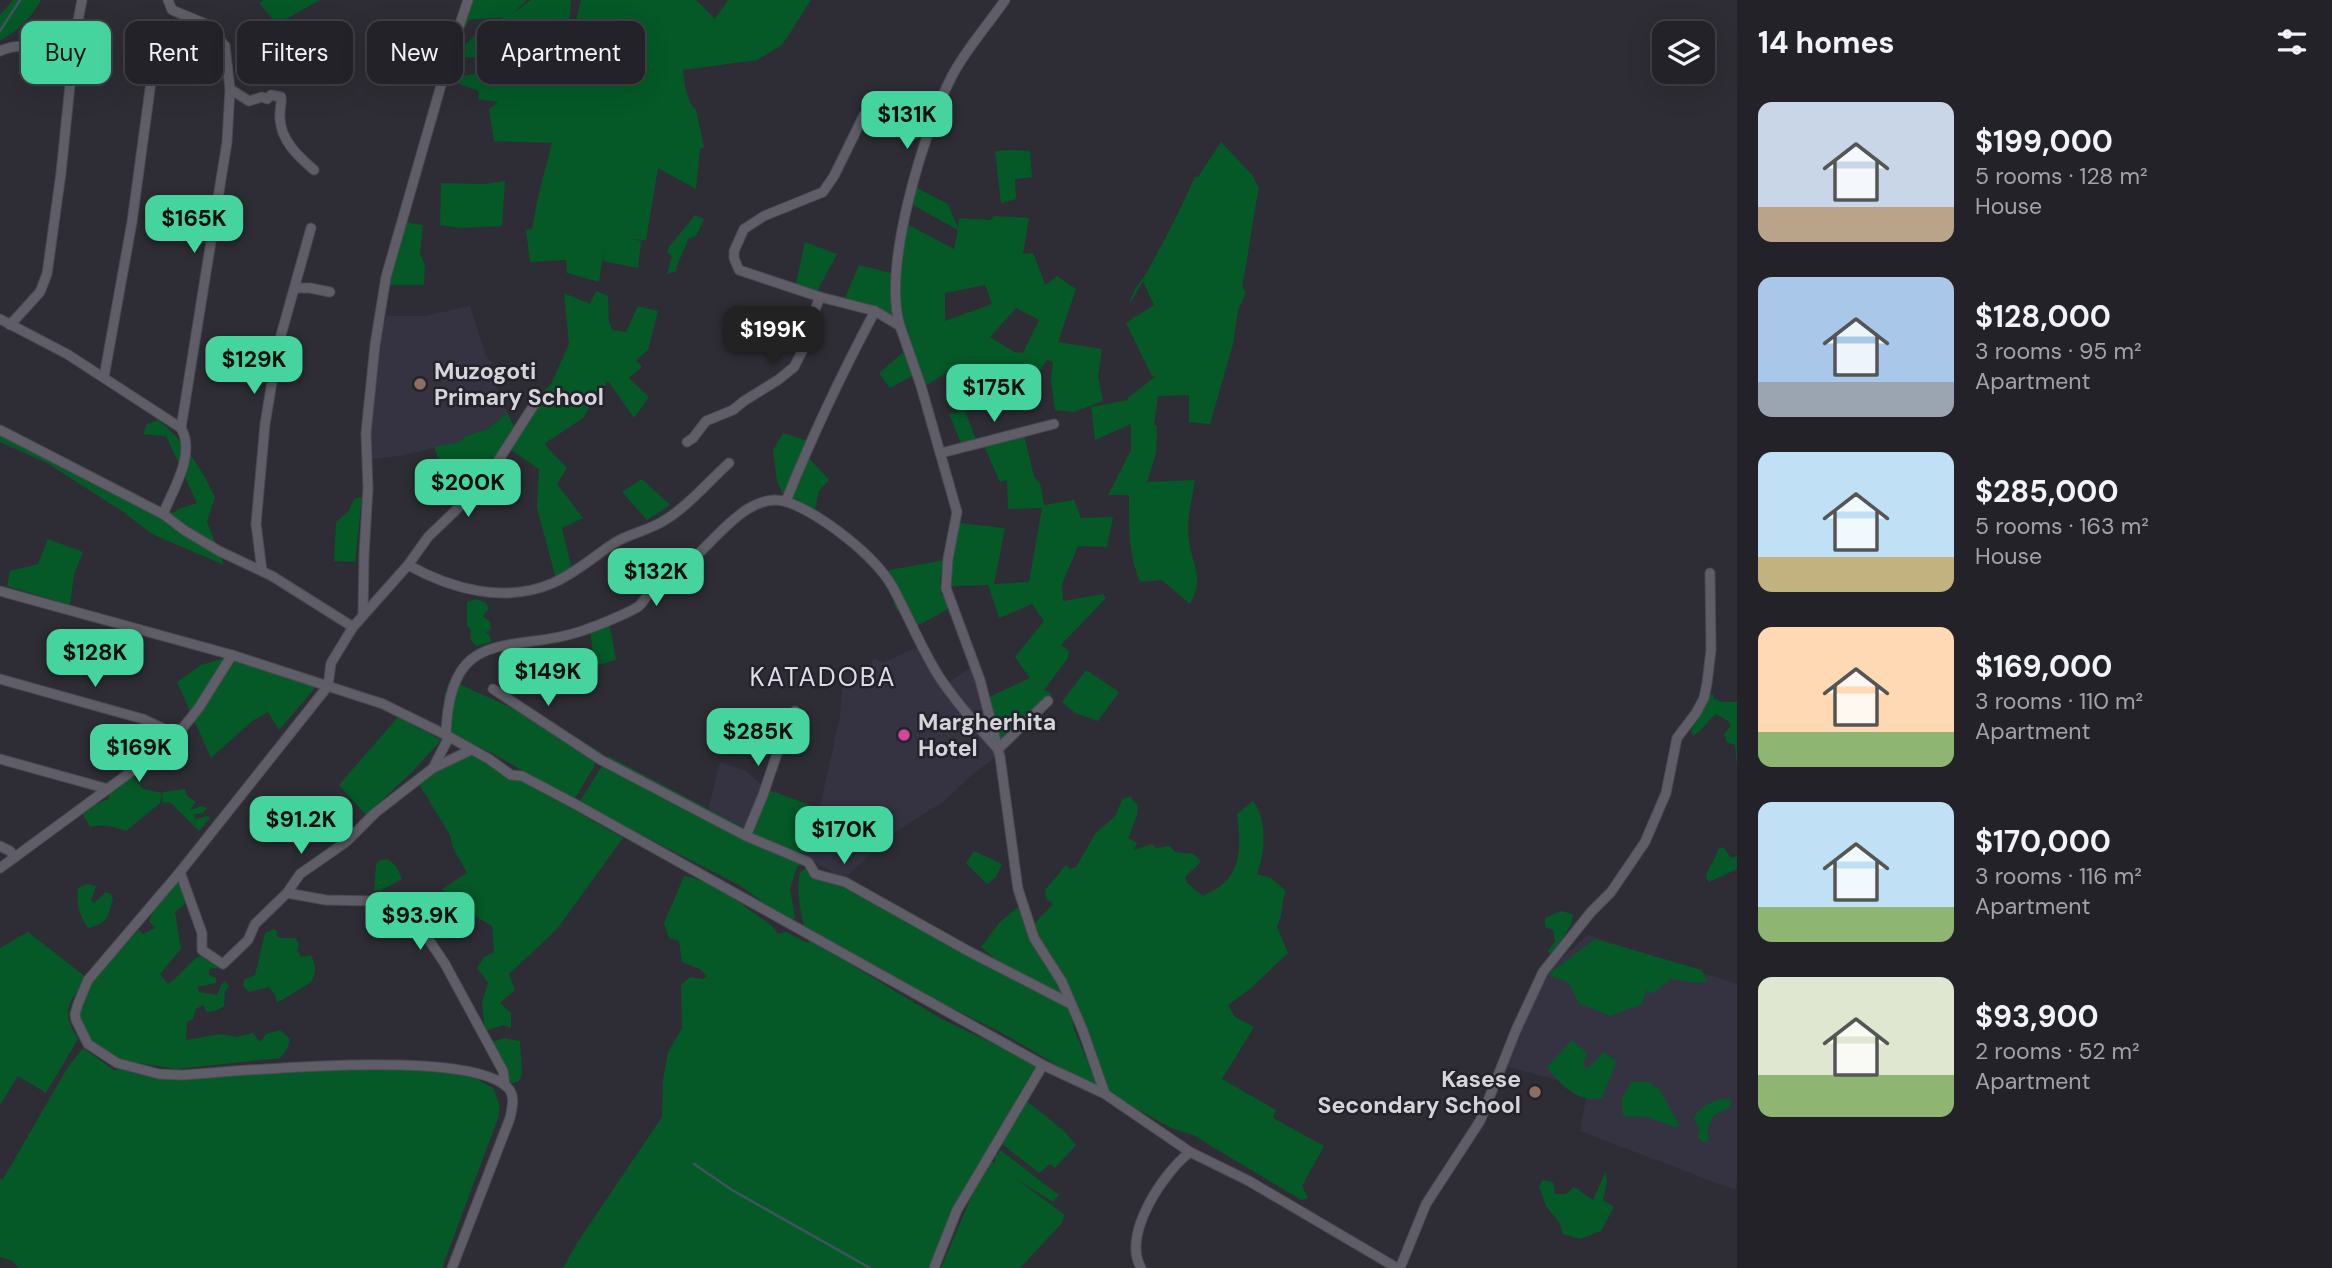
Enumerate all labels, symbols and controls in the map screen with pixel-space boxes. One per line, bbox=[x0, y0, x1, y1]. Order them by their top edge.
chip: Buy bbox=[21, 21, 111, 84]
chip: Rent bbox=[125, 21, 223, 84]
chip: Filters bbox=[237, 21, 353, 84]
chip: New bbox=[367, 21, 463, 84]
chip: Apartment bbox=[477, 21, 645, 84]
map controls bbox=[1652, 21, 1715, 84]
button: layers bbox=[1652, 21, 1715, 84]
text: 14 homes bbox=[1758, 23, 1895, 62]
icon: filters bbox=[2273, 23, 2311, 61]
pin: $131K bbox=[858, 92, 956, 151]
text: $131K bbox=[877, 99, 937, 129]
text: $199,000 bbox=[1975, 122, 2113, 161]
icon: home bbox=[1814, 130, 1898, 214]
text: 5 rooms · 128 m² bbox=[1975, 161, 2148, 191]
text: House bbox=[1975, 191, 2042, 221]
pin: $165K bbox=[145, 196, 243, 255]
text: $165K bbox=[161, 203, 227, 233]
text: $128,000 bbox=[1975, 297, 2111, 336]
icon: home bbox=[1814, 305, 1898, 389]
pin: $199K bbox=[724, 306, 822, 366]
text: $199K bbox=[740, 314, 806, 344]
pin: $129K bbox=[205, 336, 303, 396]
text: 3 rooms · 95 m² bbox=[1975, 336, 2142, 366]
text: $129K bbox=[221, 344, 287, 374]
place label: Muzogoti Primary School bbox=[434, 356, 604, 412]
pin: $175K bbox=[945, 364, 1043, 424]
text: Apartment bbox=[1975, 366, 2090, 396]
text: $175K bbox=[962, 372, 1026, 402]
marker: Muzogoti Primary School bbox=[412, 376, 428, 392]
pin: $200K bbox=[419, 460, 517, 519]
text: $200K bbox=[431, 467, 505, 497]
text: $285,000 bbox=[1975, 472, 2119, 511]
icon: home bbox=[1814, 480, 1898, 564]
text: 5 rooms · 163 m² bbox=[1975, 511, 2149, 541]
text: House bbox=[1975, 541, 2042, 571]
pin: $132K bbox=[607, 548, 705, 608]
text: $132K bbox=[624, 556, 688, 586]
pin: $128K bbox=[46, 630, 144, 689]
text: $128K bbox=[63, 637, 127, 667]
text: $169,000 bbox=[1975, 647, 2112, 686]
pin: $149K bbox=[499, 648, 597, 708]
icon: home bbox=[1814, 655, 1898, 739]
text: $149K bbox=[515, 656, 581, 686]
district label: KATADOBA bbox=[750, 660, 896, 694]
text: 3 rooms · 110 m² bbox=[1975, 686, 2143, 716]
place label: Margherhita Hotel bbox=[918, 707, 1056, 763]
pin: $285K bbox=[709, 708, 807, 768]
text: $285K bbox=[723, 716, 793, 746]
text: Apartment bbox=[1975, 716, 2090, 746]
pin: $169K bbox=[90, 724, 188, 784]
marker: Margherhita Hotel bbox=[896, 727, 912, 743]
text: $169K bbox=[106, 732, 172, 762]
pin: $91.2K bbox=[244, 796, 358, 856]
text: $91.2K bbox=[266, 804, 336, 834]
pin: $170K bbox=[795, 806, 893, 866]
text: $170K bbox=[811, 814, 877, 844]
text: $170,000 bbox=[1975, 822, 2111, 861]
icon: home bbox=[1814, 830, 1898, 914]
text: 3 rooms · 116 m² bbox=[1975, 861, 2142, 891]
text: Apartment bbox=[1975, 891, 2090, 921]
pin: $93.9K bbox=[363, 892, 477, 952]
text: $93.9K bbox=[382, 900, 458, 930]
text: $93,900 bbox=[1975, 997, 2099, 1036]
icon: home bbox=[1814, 1005, 1898, 1089]
text: 2 rooms · 52 m² bbox=[1975, 1036, 2140, 1066]
place label: Kasese Secondary School bbox=[1318, 1064, 1521, 1120]
text: Apartment bbox=[1975, 1066, 2090, 1096]
marker: Kasese Secondary School bbox=[1527, 1084, 1543, 1100]

